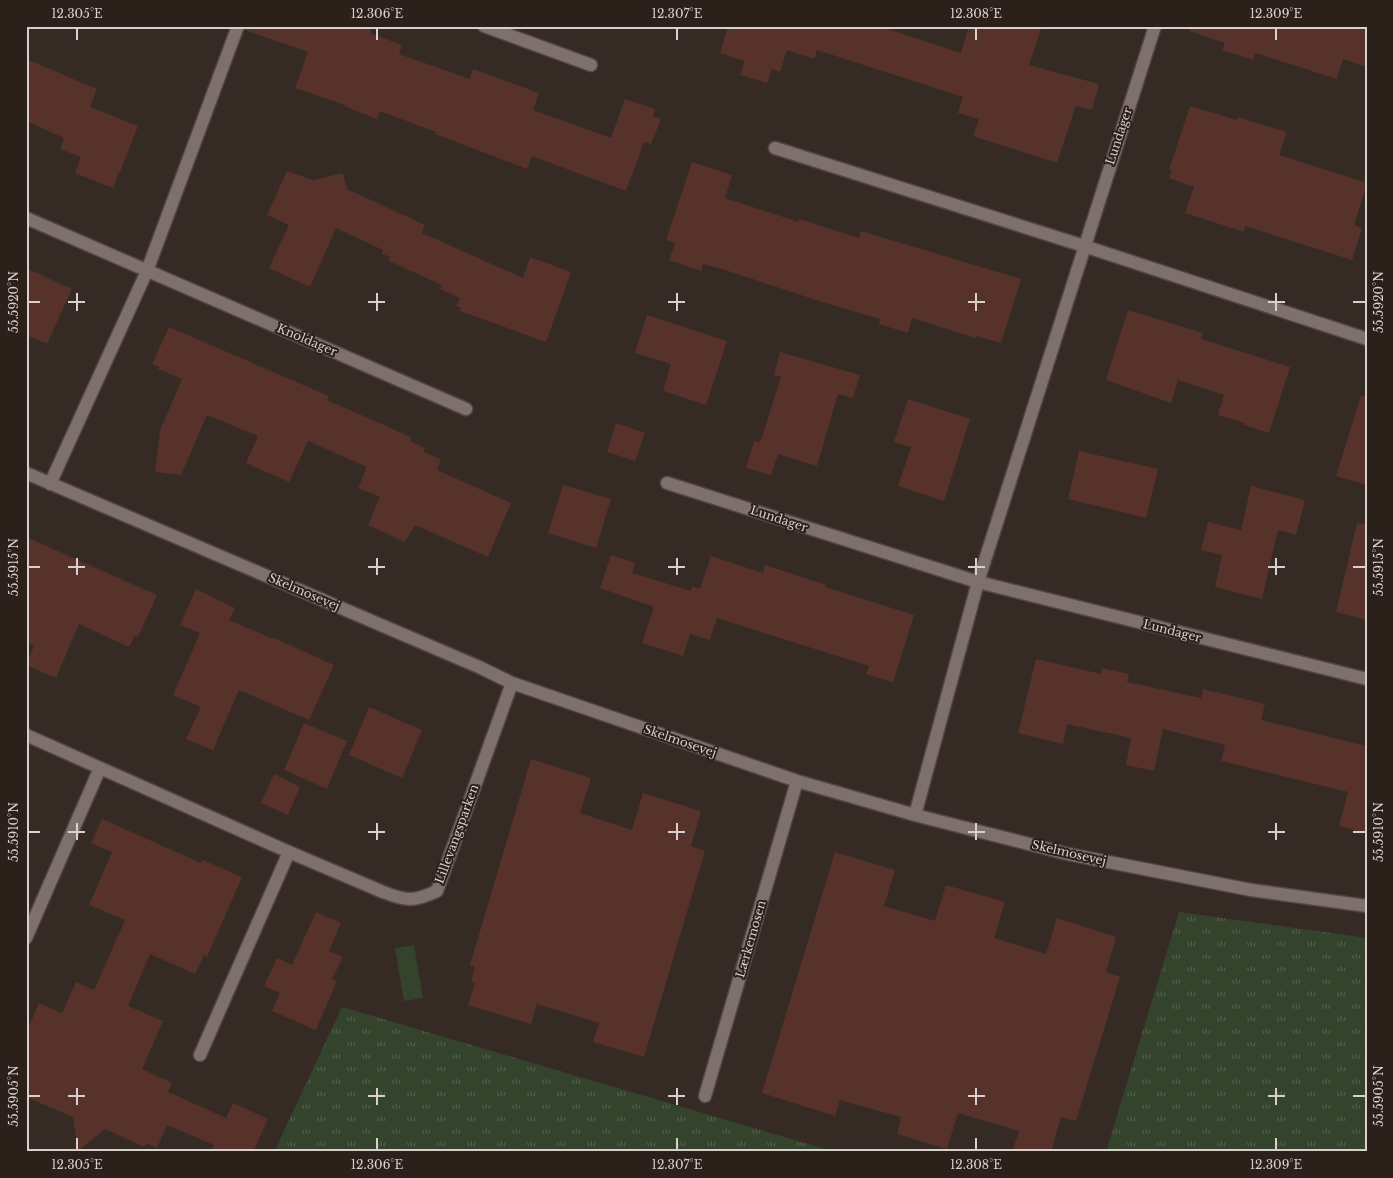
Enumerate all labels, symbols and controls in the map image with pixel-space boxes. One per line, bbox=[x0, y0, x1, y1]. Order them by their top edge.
text: 12.305°E bbox=[51, 6, 103, 21]
text: 12.306°E bbox=[351, 6, 404, 21]
text: 12.307°E bbox=[652, 6, 703, 21]
text: 12.308°E bbox=[950, 6, 1002, 21]
text: 12.309°E bbox=[1250, 6, 1303, 21]
street label: Lundager bbox=[1102, 105, 1135, 166]
text: 55.5920°N bbox=[6, 271, 21, 333]
text: 55.5920°N bbox=[1371, 271, 1386, 333]
street label: Knoldager bbox=[275, 320, 340, 359]
street label: Lundager bbox=[749, 502, 810, 535]
text: 55.5915°N bbox=[6, 538, 21, 596]
text: 55.5915°N bbox=[1371, 538, 1386, 596]
street label: Skelmosevej bbox=[266, 570, 342, 613]
street label: Lundager bbox=[1141, 616, 1203, 645]
street label: Skelmosevej bbox=[642, 721, 719, 760]
street label: Lillevangsparken bbox=[432, 782, 481, 886]
text: 55.5910°N bbox=[6, 802, 21, 862]
text: 55.5910°N bbox=[1371, 802, 1386, 862]
street label: Skelmosevej bbox=[1030, 837, 1108, 868]
street label: Lærkemosen bbox=[732, 898, 769, 979]
text: 55.5905°N bbox=[6, 1065, 21, 1127]
text: 55.5905°N bbox=[1371, 1065, 1386, 1127]
text: 12.305°E bbox=[51, 1157, 103, 1172]
text: 12.306°E bbox=[351, 1157, 404, 1172]
text: 12.307°E bbox=[652, 1157, 703, 1172]
text: 12.308°E bbox=[950, 1157, 1002, 1172]
text: 12.309°E bbox=[1250, 1157, 1303, 1172]

